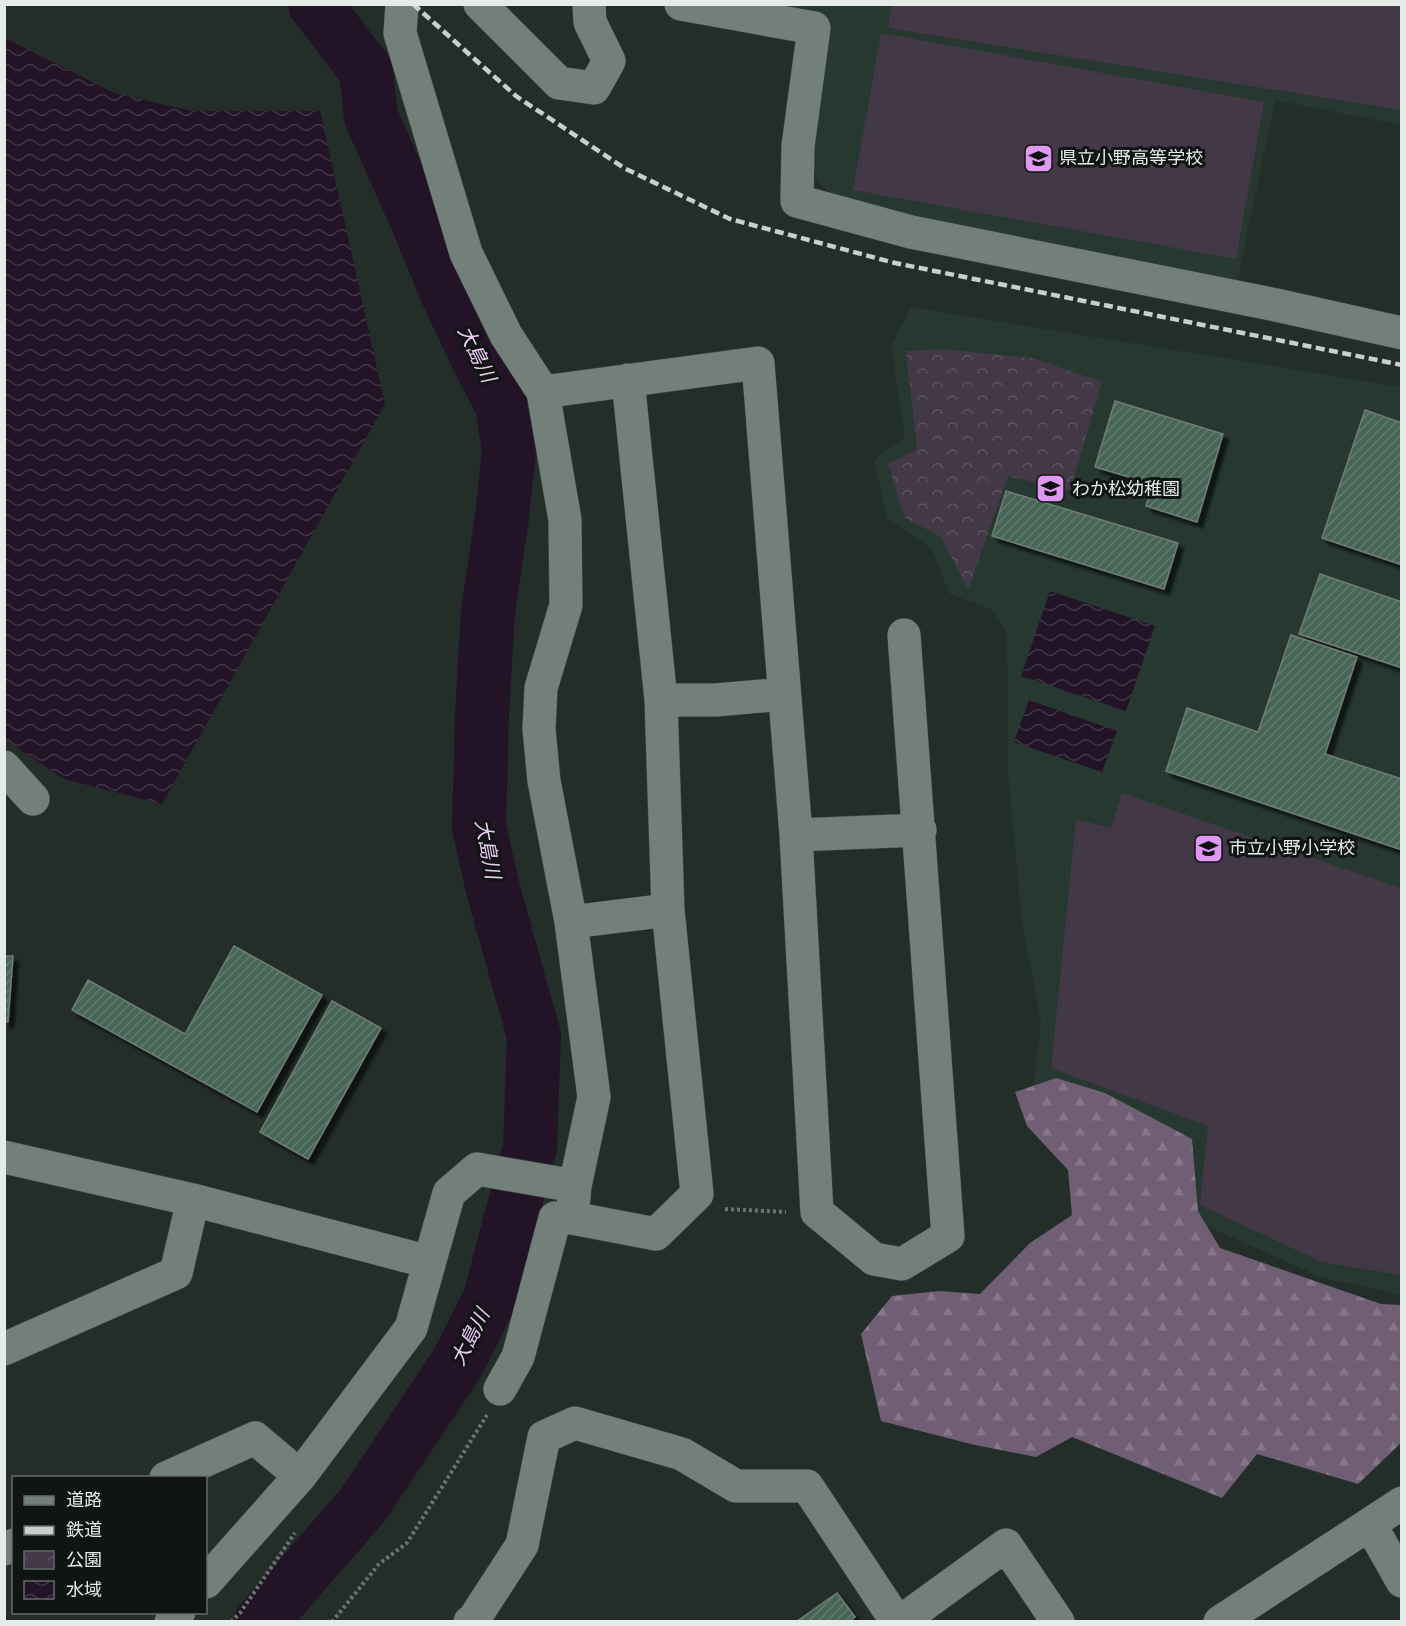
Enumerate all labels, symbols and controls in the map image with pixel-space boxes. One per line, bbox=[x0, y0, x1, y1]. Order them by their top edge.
school or university icon: 県立小野高等学校 bbox=[1022, 142, 1054, 174]
place label: 県立小野高等学校 bbox=[1059, 146, 1203, 170]
water label: 大島川 bbox=[451, 321, 503, 389]
school or university icon: わか松幼稚園 bbox=[1035, 473, 1067, 505]
place label: わか松幼稚園 bbox=[1072, 477, 1180, 501]
water label: 大島川 bbox=[469, 817, 507, 883]
school or university icon: 市立小野小学校 bbox=[1192, 832, 1224, 864]
place label: 市立小野小学校 bbox=[1229, 836, 1355, 860]
water label: 大島川 bbox=[445, 1303, 497, 1370]
legend bbox=[12, 1476, 207, 1614]
text: 道路 bbox=[66, 1488, 102, 1512]
text: 鉄道 bbox=[66, 1518, 102, 1542]
text: 公園 bbox=[66, 1548, 102, 1572]
text: 水域 bbox=[66, 1578, 102, 1602]

